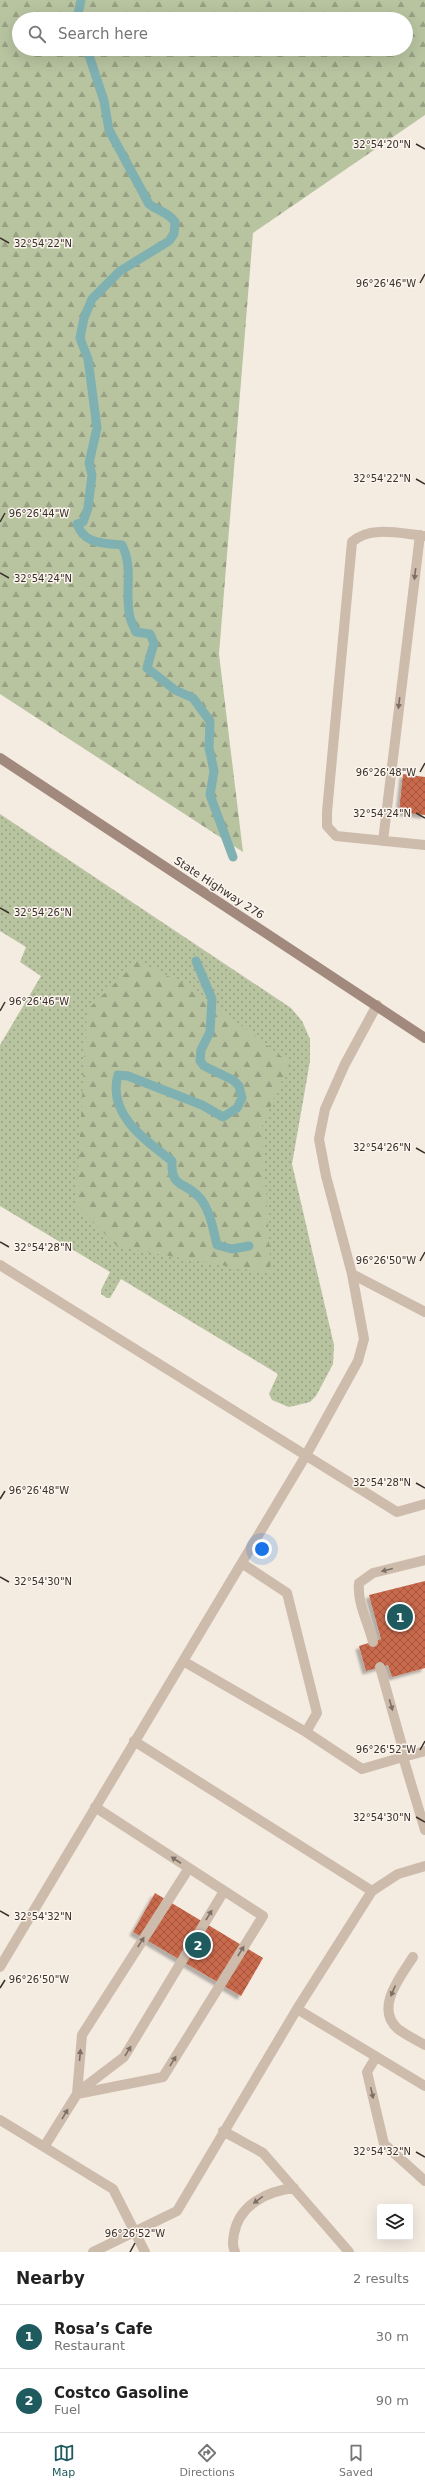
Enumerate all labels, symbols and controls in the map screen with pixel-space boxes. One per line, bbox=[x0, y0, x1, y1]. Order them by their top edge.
search box bbox=[12, 12, 413, 56]
icon: search bbox=[26, 23, 48, 45]
text: Search here bbox=[58, 25, 148, 43]
text: 32°54'20"N bbox=[353, 139, 411, 150]
text: 32°54'22"N bbox=[14, 238, 72, 249]
text: 96°26'46"W bbox=[356, 278, 416, 289]
text: 32°54'22"N bbox=[353, 473, 411, 484]
text: 96°26'44"W bbox=[9, 508, 69, 519]
one-way arrow bbox=[412, 568, 418, 580]
text: 32°54'24"N bbox=[14, 573, 72, 584]
one-way arrow bbox=[396, 697, 403, 709]
text: 96°26'48"W bbox=[356, 767, 416, 778]
text: 32°54'24"N bbox=[353, 808, 411, 819]
street label: State Highway 276 bbox=[172, 854, 266, 922]
text: 32°54'26"N bbox=[14, 907, 72, 918]
text: 96°26'46"W bbox=[9, 996, 69, 1007]
text: 32°54'26"N bbox=[353, 1142, 411, 1153]
text: 32°54'28"N bbox=[14, 1242, 72, 1253]
text: 96°26'50"W bbox=[356, 1255, 416, 1266]
text: 32°54'28"N bbox=[353, 1477, 411, 1488]
text: 96°26'48"W bbox=[9, 1485, 69, 1496]
your location bbox=[252, 1539, 272, 1559]
one-way arrow bbox=[381, 1567, 393, 1573]
text: 32°54'30"N bbox=[14, 1576, 72, 1587]
pin: 1 bbox=[387, 1602, 413, 1632]
one-way arrow bbox=[388, 1699, 394, 1711]
text: 96°26'52"W bbox=[356, 1744, 416, 1755]
text: 32°54'30"N bbox=[353, 1812, 411, 1823]
one-way arrow bbox=[171, 1856, 181, 1864]
one-way arrow bbox=[205, 1910, 213, 1920]
text: 32°54'32"N bbox=[14, 1911, 72, 1922]
pin: 2 bbox=[185, 1930, 211, 1960]
one-way arrow bbox=[138, 1937, 145, 1948]
one-way arrow bbox=[238, 1945, 245, 1957]
text: 96°26'50"W bbox=[9, 1974, 69, 1985]
one-way arrow bbox=[390, 1985, 396, 1996]
one-way arrow bbox=[124, 2045, 131, 2057]
one-way arrow bbox=[77, 2049, 83, 2061]
one-way arrow bbox=[169, 2056, 177, 2066]
one-way arrow bbox=[370, 2087, 376, 2099]
one-way arrow bbox=[61, 2108, 68, 2120]
text: 32°54'32"N bbox=[353, 2146, 411, 2157]
one-way arrow bbox=[252, 2196, 263, 2204]
map controls bbox=[377, 2204, 413, 2240]
button: layers bbox=[377, 2204, 413, 2240]
text: 96°26'52"W bbox=[105, 2228, 165, 2239]
text: Nearby bbox=[16, 2268, 85, 2288]
text: 2 results bbox=[353, 2271, 409, 2286]
text: Rosa’s Cafe bbox=[54, 2320, 153, 2338]
text: 1 bbox=[24, 2329, 34, 2344]
text: 30 m bbox=[376, 2329, 409, 2344]
text: Restaurant bbox=[54, 2338, 125, 2353]
text: Costco Gasoline bbox=[54, 2384, 189, 2402]
text: 2 bbox=[24, 2393, 34, 2408]
text: 90 m bbox=[376, 2393, 409, 2408]
text: Fuel bbox=[54, 2402, 81, 2417]
tab: Map bbox=[52, 2442, 75, 2479]
tab: Directions bbox=[179, 2442, 235, 2479]
tab: Saved bbox=[339, 2442, 373, 2479]

